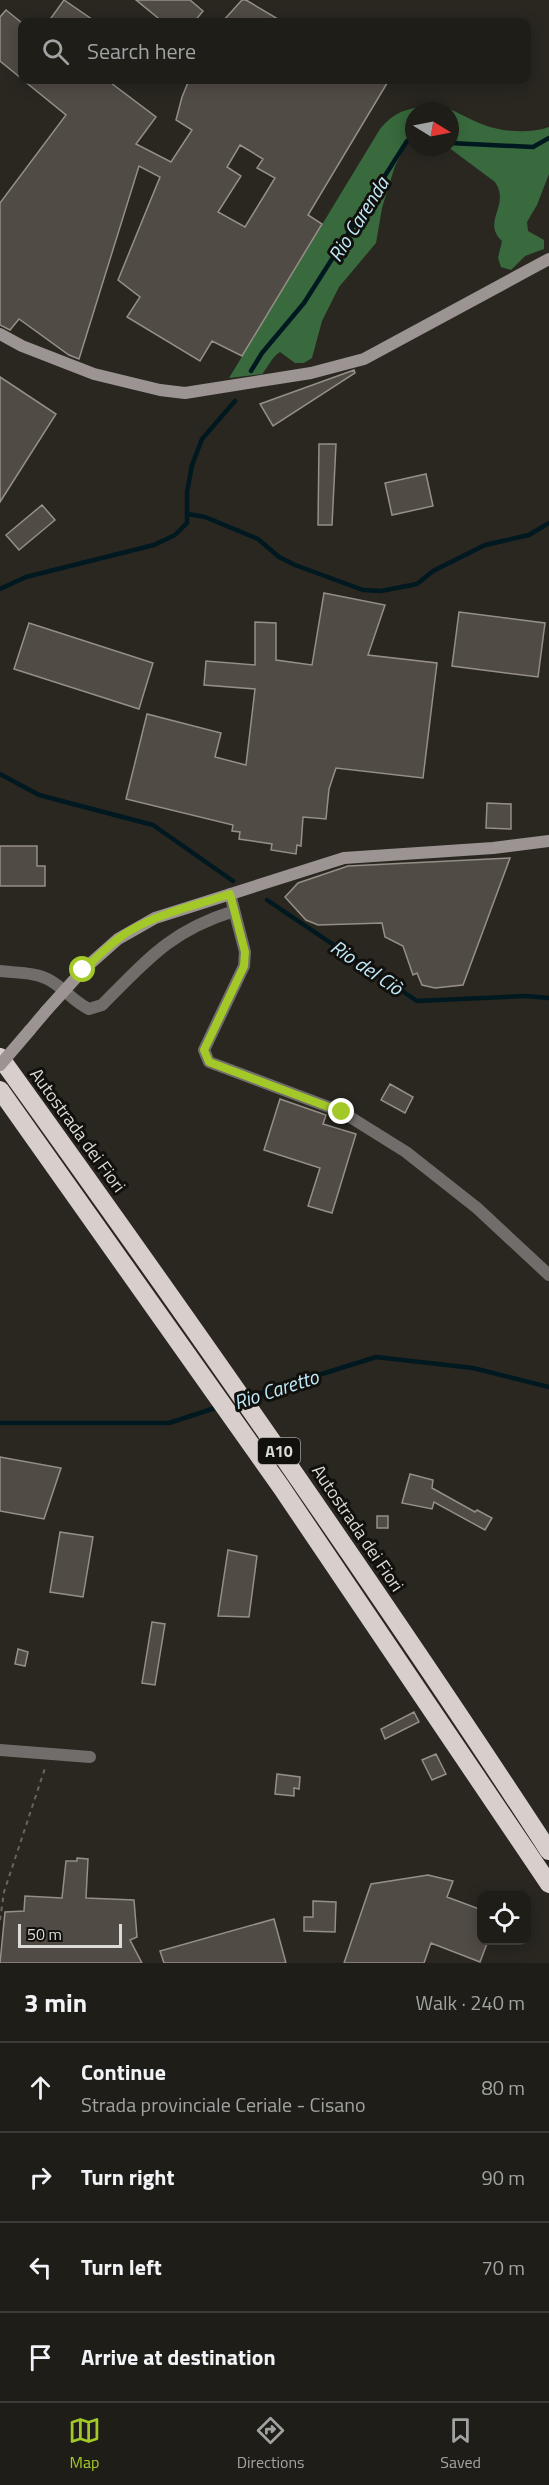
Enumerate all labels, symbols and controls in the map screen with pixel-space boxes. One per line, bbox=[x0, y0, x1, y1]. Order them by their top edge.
search box bbox=[18, 18, 531, 84]
text: Search here bbox=[87, 34, 196, 68]
icon: search bbox=[39, 35, 72, 68]
north arrow bbox=[405, 102, 459, 156]
water label: Rio Carenda bbox=[320, 170, 397, 267]
water label: Rio del Ciò bbox=[324, 931, 410, 1003]
route start bbox=[69, 956, 95, 982]
street label: Autostrada dei Fiori bbox=[24, 1062, 132, 1198]
route end bbox=[328, 1098, 354, 1124]
water label: Rio Caretto bbox=[230, 1360, 323, 1417]
road number: A10 bbox=[258, 1438, 300, 1464]
street label: Autostrada dei Fiori bbox=[305, 1459, 411, 1597]
map controls bbox=[477, 1891, 531, 1945]
button: locate bbox=[477, 1891, 531, 1945]
scale bar bbox=[18, 1921, 122, 1948]
text: 50 m bbox=[27, 1922, 62, 1946]
text: 3 min bbox=[24, 1983, 87, 2022]
text: Walk · 240 m bbox=[416, 1987, 525, 2018]
text: Continue bbox=[81, 2055, 166, 2089]
icon: ahead bbox=[24, 2071, 57, 2104]
text: 80 m bbox=[481, 2072, 525, 2103]
text: Strada provinciale Ceriale - Cisano bbox=[81, 2089, 366, 2120]
text: Turn right bbox=[81, 2160, 175, 2194]
icon: right bbox=[24, 2161, 57, 2194]
text: 90 m bbox=[481, 2162, 525, 2193]
text: Turn left bbox=[81, 2250, 162, 2284]
icon: left bbox=[24, 2251, 57, 2284]
text: 70 m bbox=[481, 2252, 525, 2283]
text: Arrive at destination bbox=[81, 2340, 276, 2374]
icon: arrive bbox=[24, 2341, 57, 2374]
tab: Map bbox=[68, 2414, 101, 2474]
tab: Directions bbox=[237, 2414, 305, 2474]
tab: Saved bbox=[440, 2414, 481, 2474]

